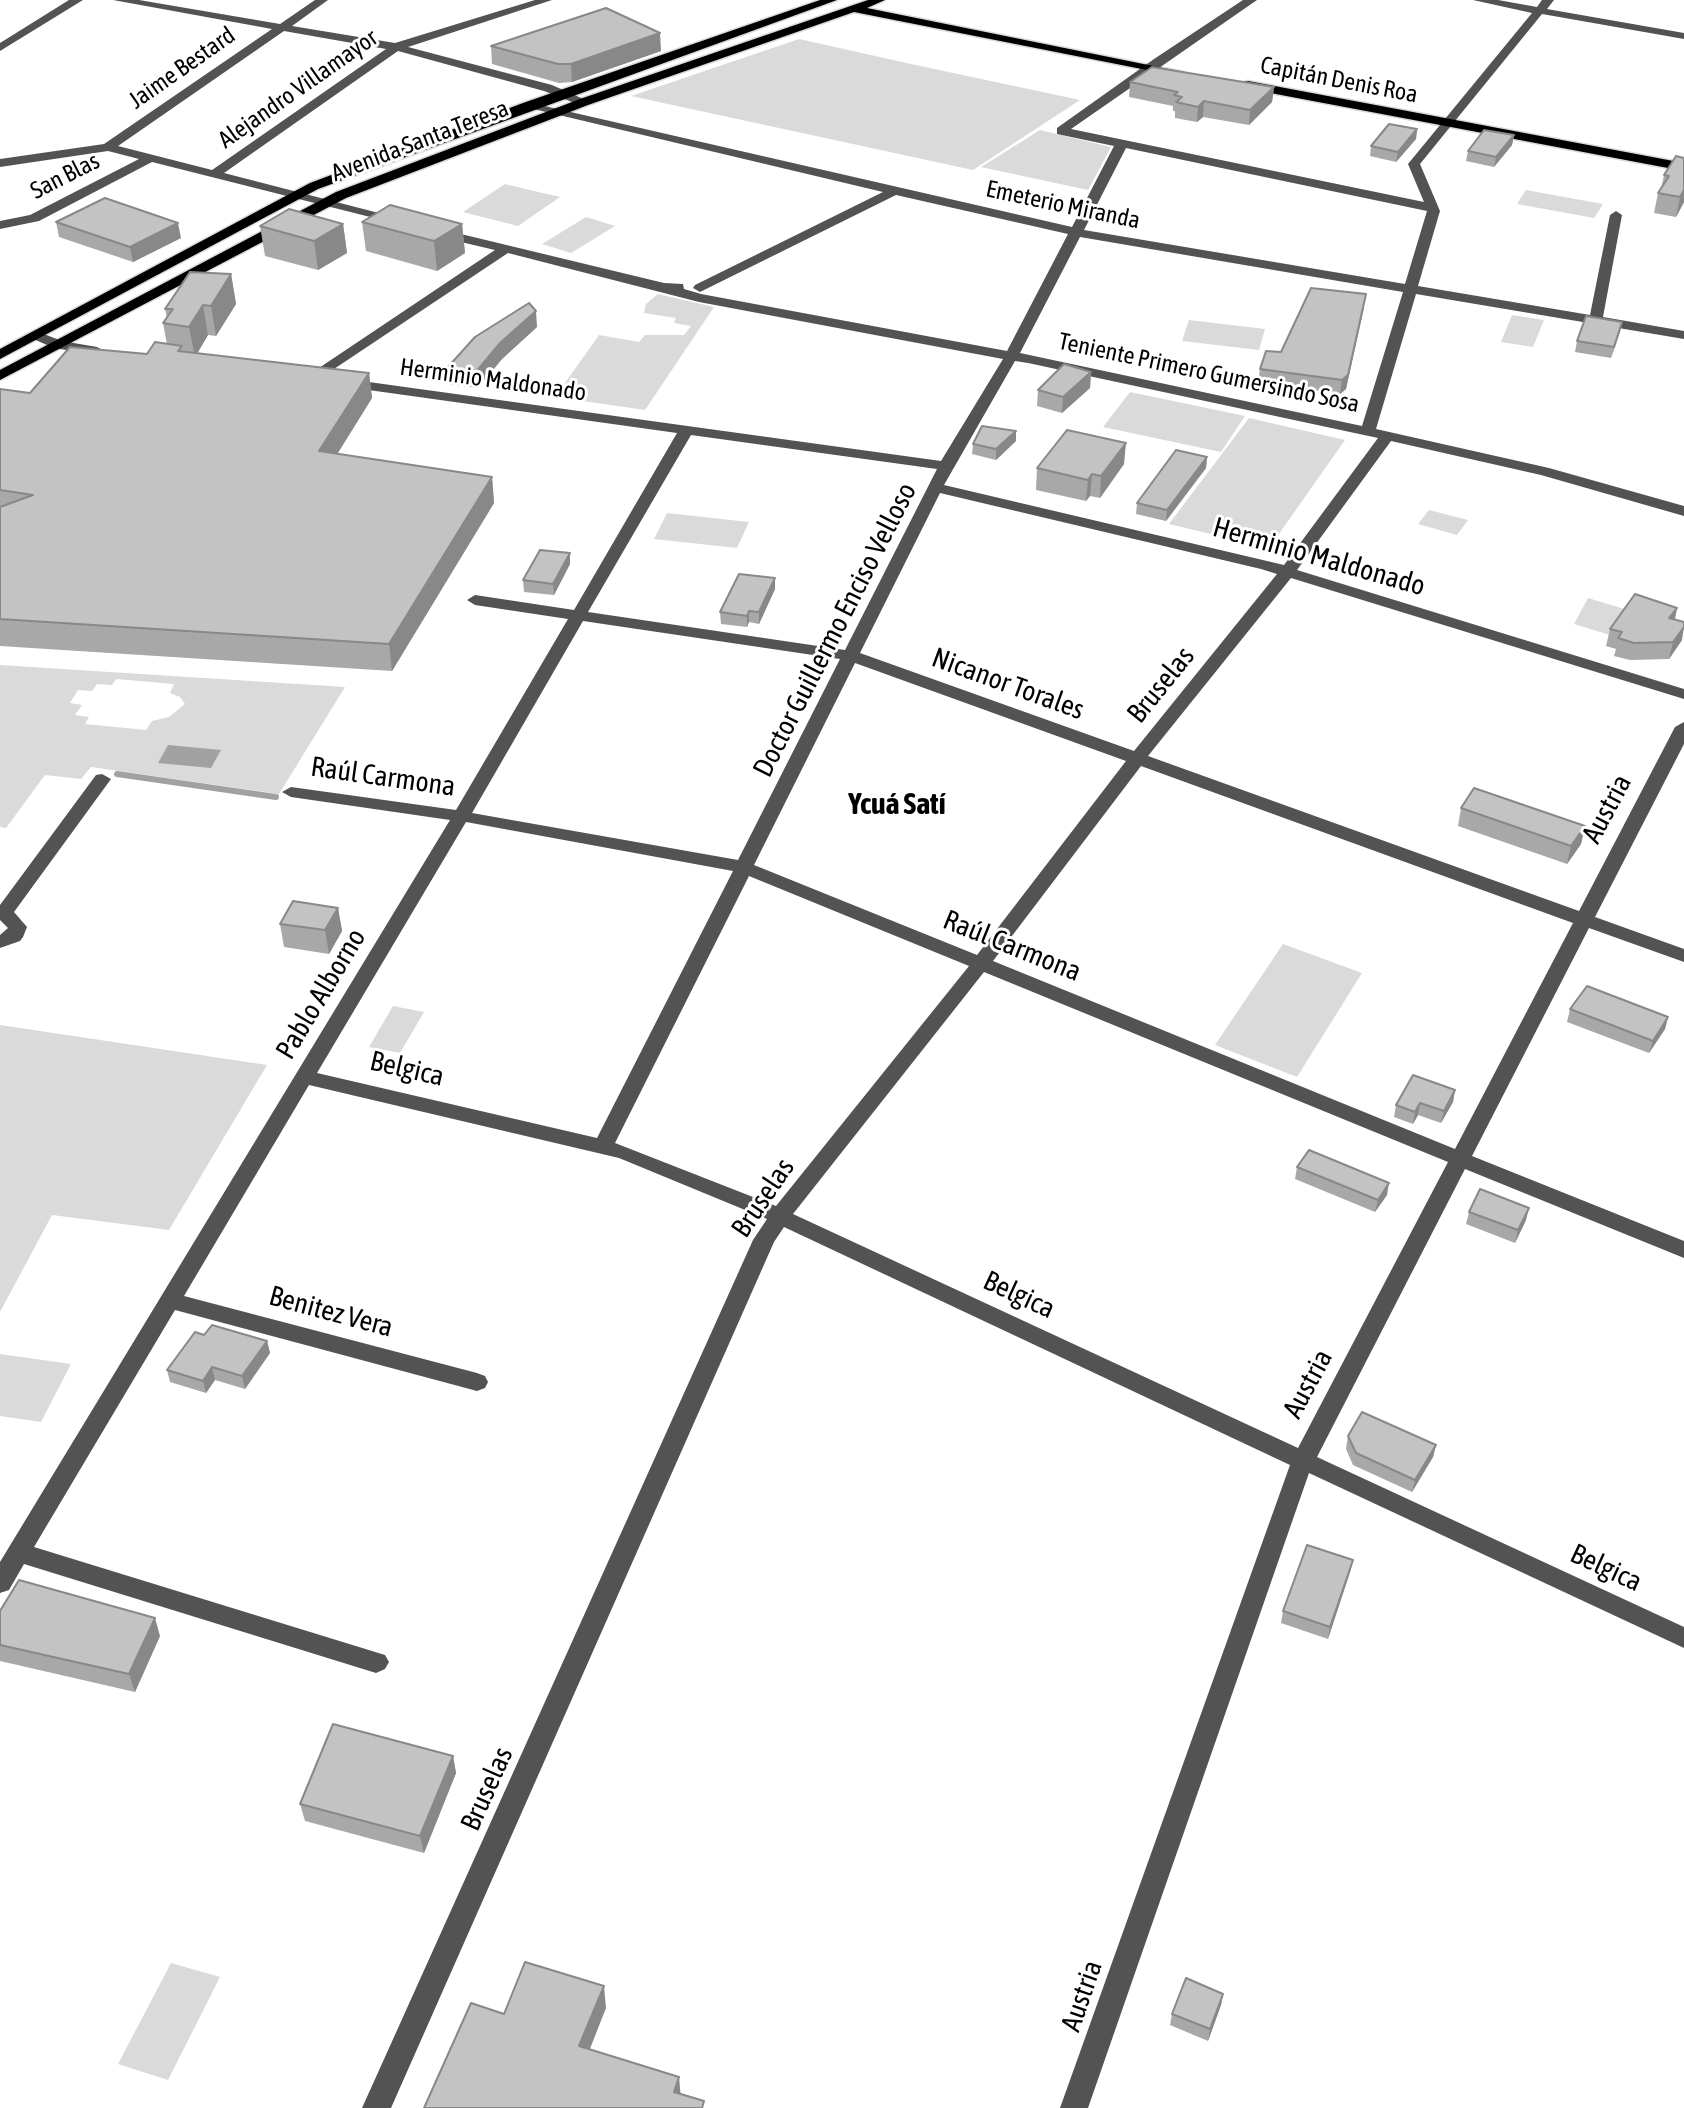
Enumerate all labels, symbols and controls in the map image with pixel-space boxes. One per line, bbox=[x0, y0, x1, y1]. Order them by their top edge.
street label: Jaime Bestard bbox=[123, 21, 241, 115]
street label: Alejandro Villamayor bbox=[213, 23, 383, 155]
street label: Capitán Denis Roa bbox=[1258, 51, 1420, 109]
street label: Avenida Santa Teresa bbox=[327, 94, 513, 188]
street label: San Blas bbox=[26, 146, 104, 206]
street label: Emeterio Miranda bbox=[983, 175, 1143, 235]
street label: Teniente Primero Gumersindo Sosa bbox=[1056, 327, 1362, 419]
street label: Herminio Maldonado bbox=[398, 353, 588, 407]
street label: Doctor Guillermo Enciso Velloso bbox=[746, 477, 924, 783]
street label: Herminio Maldonado bbox=[1209, 511, 1429, 603]
street label: Bruselas bbox=[1120, 640, 1202, 730]
street label: Nicanor Torales bbox=[927, 641, 1089, 727]
street label: Raúl Carmona bbox=[309, 750, 457, 804]
street label: Austria bbox=[1575, 769, 1639, 849]
district label: Ycuá Satí bbox=[848, 787, 946, 823]
street label: Raúl Carmona bbox=[938, 903, 1086, 989]
street label: Pablo Alborno bbox=[269, 923, 373, 1065]
street label: Belgica bbox=[367, 1044, 447, 1094]
street label: Bruselas bbox=[724, 1152, 802, 1244]
street label: Belgica bbox=[978, 1264, 1060, 1326]
street label: Benitez Vera bbox=[265, 1279, 397, 1345]
street label: Austria bbox=[1276, 1344, 1340, 1424]
street label: Belgica bbox=[1565, 1537, 1647, 1599]
street label: Bruselas bbox=[454, 1742, 520, 1836]
street label: Austria bbox=[1054, 1956, 1110, 2036]

